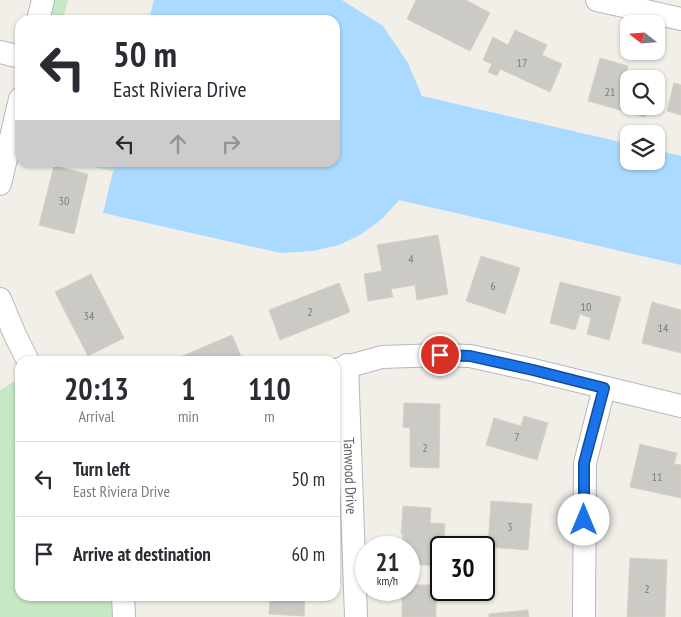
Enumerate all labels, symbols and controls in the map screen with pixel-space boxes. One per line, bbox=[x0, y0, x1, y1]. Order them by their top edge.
north arrow bbox=[620, 15, 665, 60]
map controls bbox=[620, 15, 665, 170]
text: 50 m bbox=[113, 31, 177, 77]
icon: left bbox=[30, 35, 95, 100]
house number: 17 bbox=[517, 55, 527, 70]
button: search bbox=[620, 70, 665, 115]
text: East Riviera Drive bbox=[113, 75, 247, 103]
house number: 21 bbox=[605, 84, 615, 99]
button: layers bbox=[620, 125, 665, 170]
icon: left bbox=[111, 130, 139, 158]
icon: ahead bbox=[164, 130, 192, 158]
icon: right bbox=[217, 130, 245, 158]
house number: 30 bbox=[59, 193, 69, 208]
house number: 4 bbox=[408, 251, 414, 266]
house number: 6 bbox=[490, 278, 496, 293]
house number: 10 bbox=[581, 299, 591, 314]
house number: 2 bbox=[307, 304, 313, 319]
house number: 34 bbox=[84, 308, 95, 323]
house number: 14 bbox=[658, 320, 669, 335]
pin bbox=[419, 334, 461, 376]
icon: arrive bbox=[426, 341, 454, 369]
text: 20:13 bbox=[64, 369, 129, 408]
text: 1 bbox=[181, 369, 196, 408]
text: 110 bbox=[248, 369, 291, 408]
text: Arrival bbox=[78, 406, 115, 426]
text: min bbox=[178, 406, 199, 426]
text: m bbox=[264, 406, 275, 426]
house number: 7 bbox=[514, 429, 520, 444]
street label: Tanwood Drive bbox=[340, 437, 362, 515]
house number: 2 bbox=[422, 440, 428, 455]
text: Turn left bbox=[73, 457, 130, 481]
icon: left bbox=[30, 465, 58, 493]
text: 50 m bbox=[292, 467, 325, 491]
house number: 11 bbox=[652, 469, 662, 484]
text: East Riviera Drive bbox=[73, 481, 170, 501]
position arrow bbox=[557, 493, 609, 545]
house number: 3 bbox=[507, 519, 513, 534]
speed limit sign: 30 bbox=[430, 536, 495, 601]
icon: arrive bbox=[30, 540, 58, 568]
text: Arrive at destination bbox=[73, 542, 211, 566]
text: 60 m bbox=[292, 542, 325, 566]
text: 21 bbox=[376, 546, 399, 578]
text: km/h bbox=[377, 573, 398, 588]
house number: 2 bbox=[644, 581, 650, 596]

